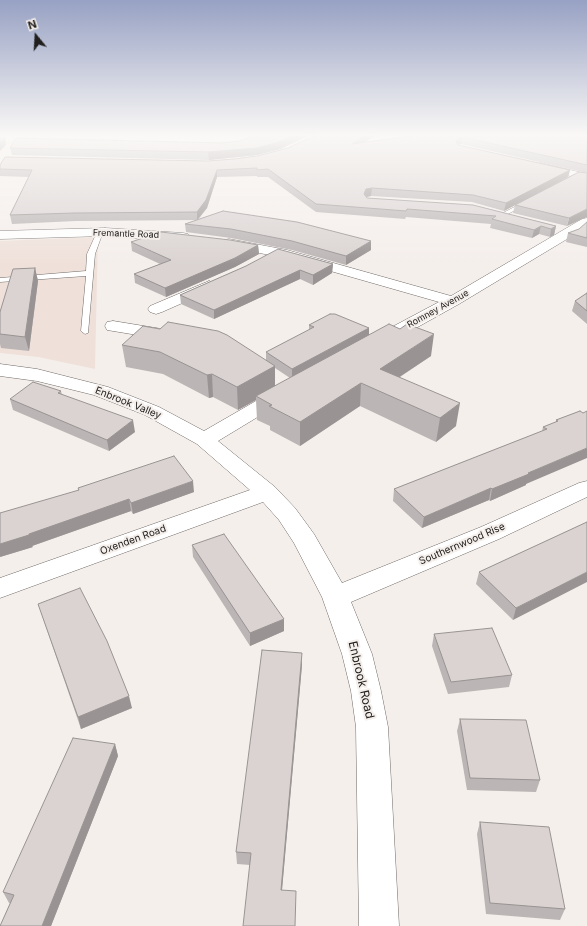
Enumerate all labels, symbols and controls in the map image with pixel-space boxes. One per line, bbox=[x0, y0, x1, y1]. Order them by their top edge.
north arrow bbox=[16, 16, 56, 56]
text: N bbox=[26, 17, 38, 33]
street label: Fremantle Road bbox=[93, 227, 159, 241]
street label: Romney Avenue bbox=[405, 288, 471, 330]
street label: Enbrook Valley bbox=[93, 384, 163, 422]
street label: Southernwood Rise bbox=[417, 520, 507, 568]
street label: Oxenden Road bbox=[98, 522, 168, 558]
street label: Enbrook Road bbox=[345, 640, 377, 720]

